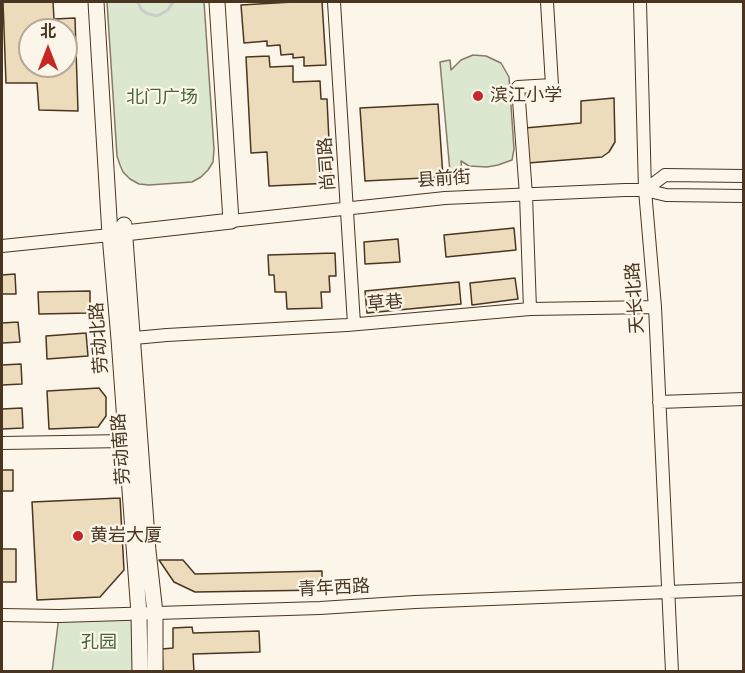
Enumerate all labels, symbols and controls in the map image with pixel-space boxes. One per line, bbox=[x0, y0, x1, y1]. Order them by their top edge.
north arrow bbox=[18, 18, 78, 78]
text: 北 bbox=[40, 24, 56, 40]
place label: 滨江小学 bbox=[490, 85, 562, 107]
park label: 北门广场 bbox=[126, 87, 198, 109]
marker: 滨江小学 bbox=[471, 89, 485, 103]
street label: 尚司路 bbox=[314, 136, 340, 192]
street label: 县前街 bbox=[416, 166, 472, 192]
street label: 天长北路 bbox=[622, 261, 648, 335]
street label: 草巷 bbox=[366, 291, 404, 315]
street label: 劳动北路 bbox=[86, 301, 112, 375]
street label: 劳动南路 bbox=[108, 412, 134, 486]
place label: 黄岩大厦 bbox=[90, 525, 162, 547]
marker: 黄岩大厦 bbox=[71, 529, 85, 543]
street label: 青年西路 bbox=[297, 575, 371, 601]
park label: 孔园 bbox=[81, 632, 117, 654]

